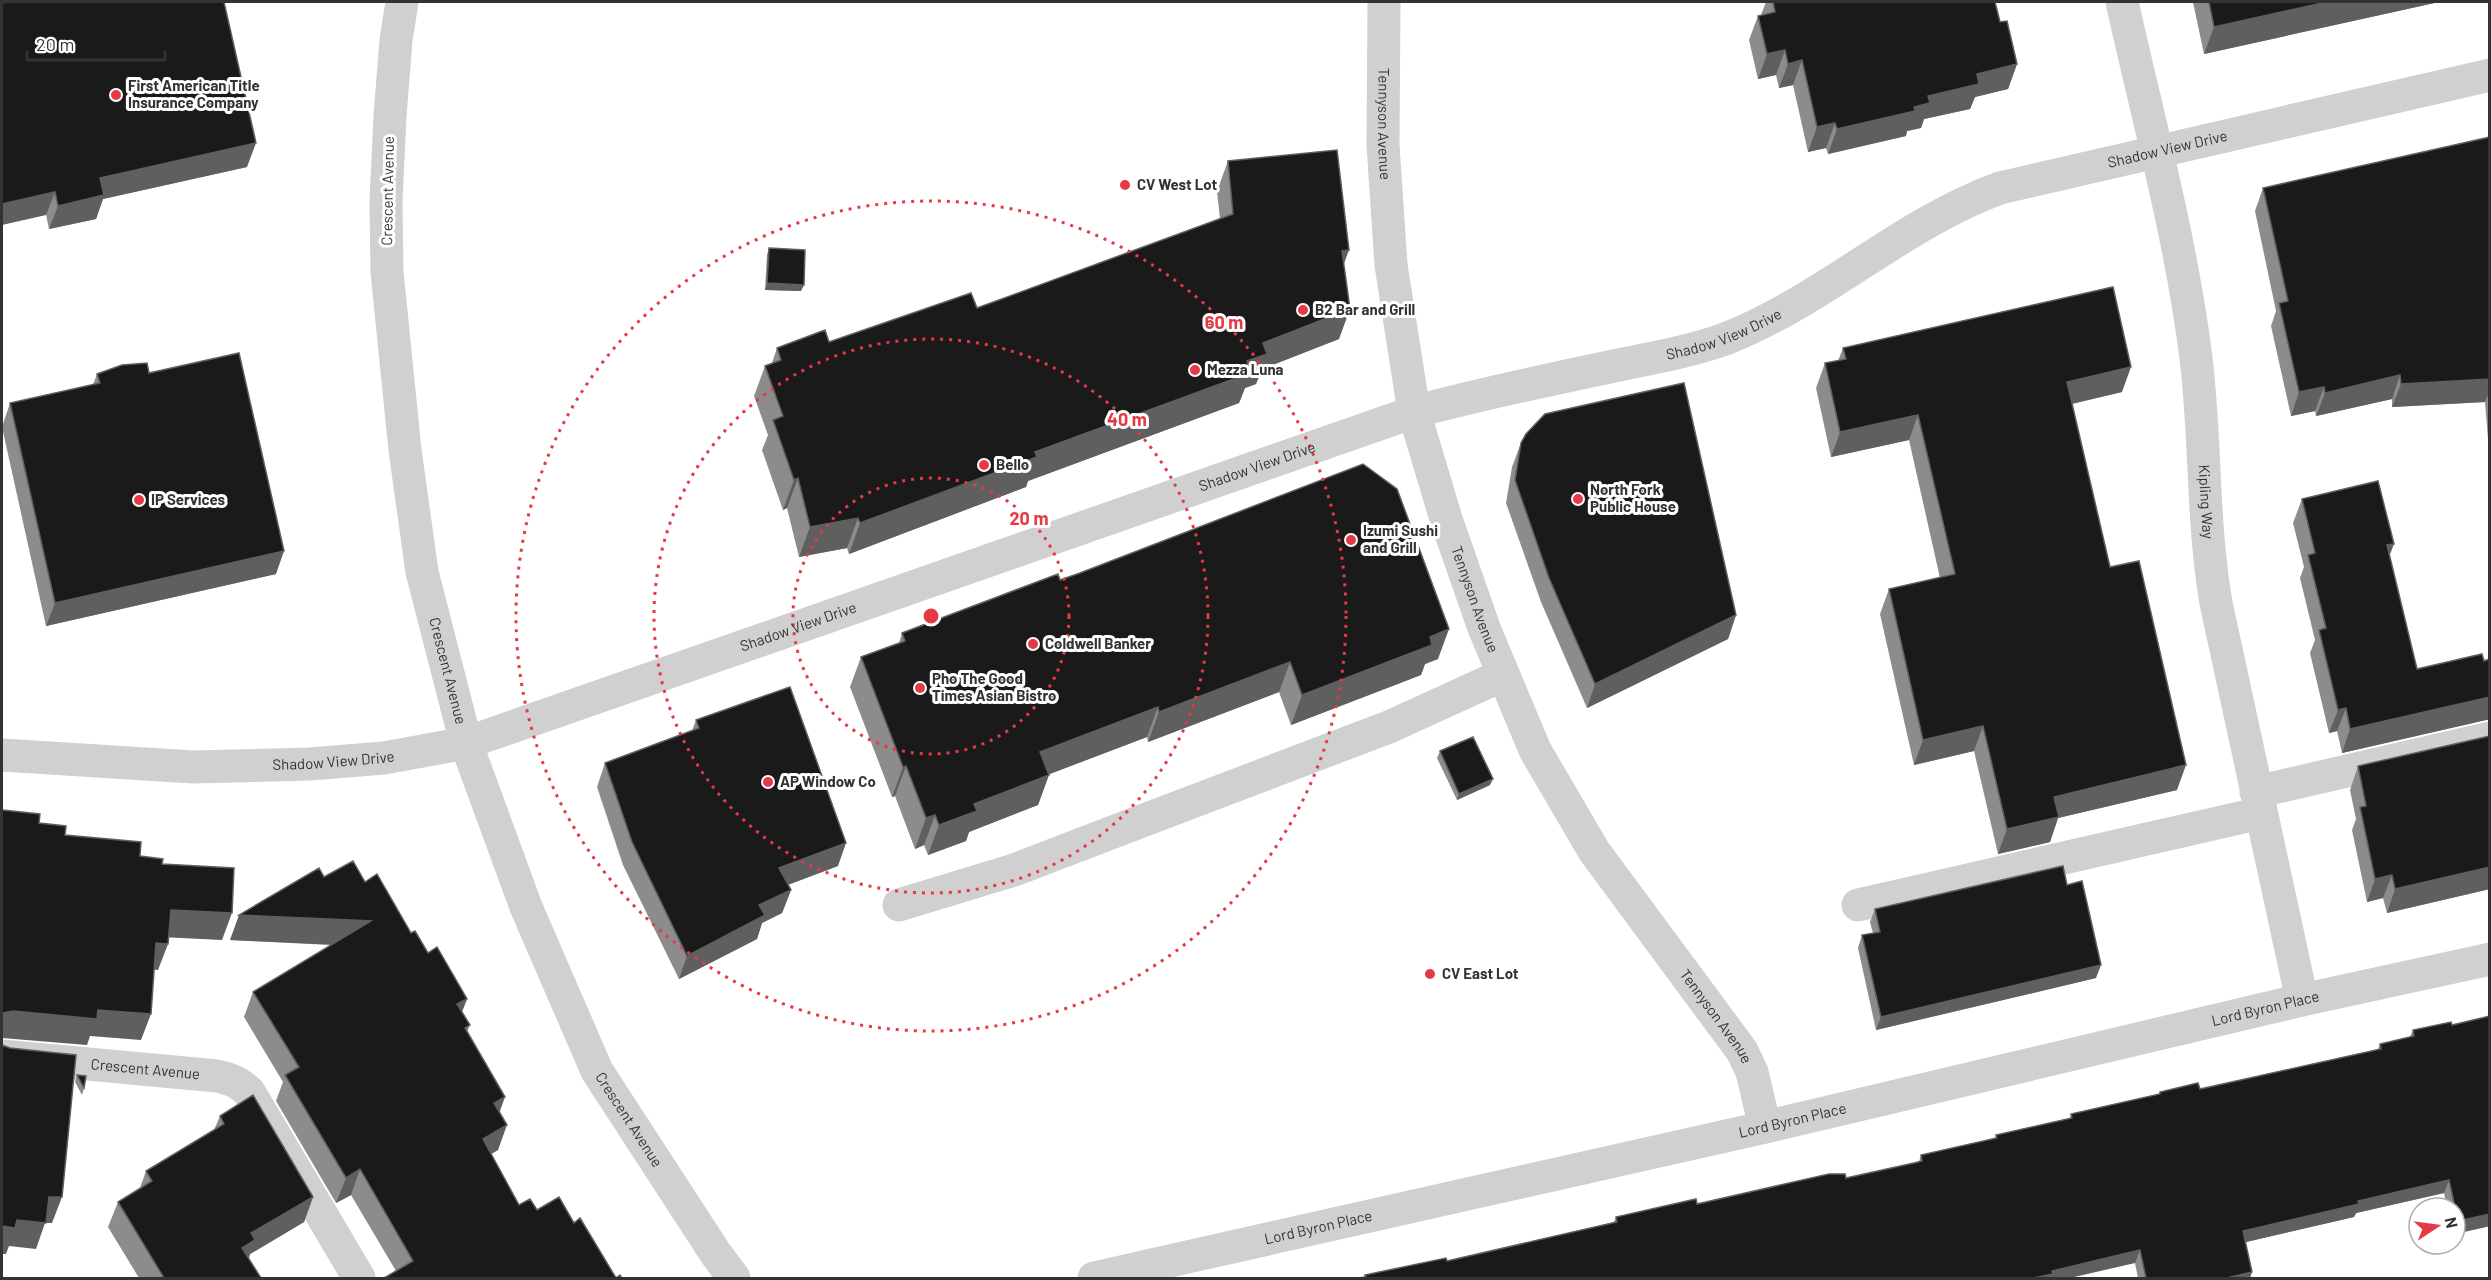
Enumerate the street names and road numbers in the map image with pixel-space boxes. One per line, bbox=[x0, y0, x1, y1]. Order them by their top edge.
street label: Tennyson Avenue bbox=[1375, 68, 1395, 181]
street label: Shadow View Drive bbox=[2106, 126, 2229, 171]
street label: Crescent Avenue bbox=[377, 136, 397, 246]
street label: Shadow View Drive bbox=[1664, 304, 1784, 363]
street label: Shadow View Drive bbox=[1196, 437, 1317, 494]
street label: Kipling Way bbox=[2196, 464, 2218, 540]
street label: Tennyson Avenue bbox=[1448, 543, 1503, 655]
street label: Shadow View Drive bbox=[737, 597, 859, 655]
street label: Crescent Avenue bbox=[426, 615, 471, 726]
street label: Shadow View Drive bbox=[272, 746, 396, 773]
street label: Tennyson Avenue bbox=[1677, 965, 1757, 1066]
street label: Lord Byron Place bbox=[2210, 987, 2321, 1029]
street label: Crescent Avenue bbox=[90, 1054, 201, 1082]
street label: Crescent Avenue bbox=[592, 1068, 667, 1170]
street label: Lord Byron Place bbox=[1737, 1098, 1848, 1141]
street label: Lord Byron Place bbox=[1263, 1206, 1374, 1247]

